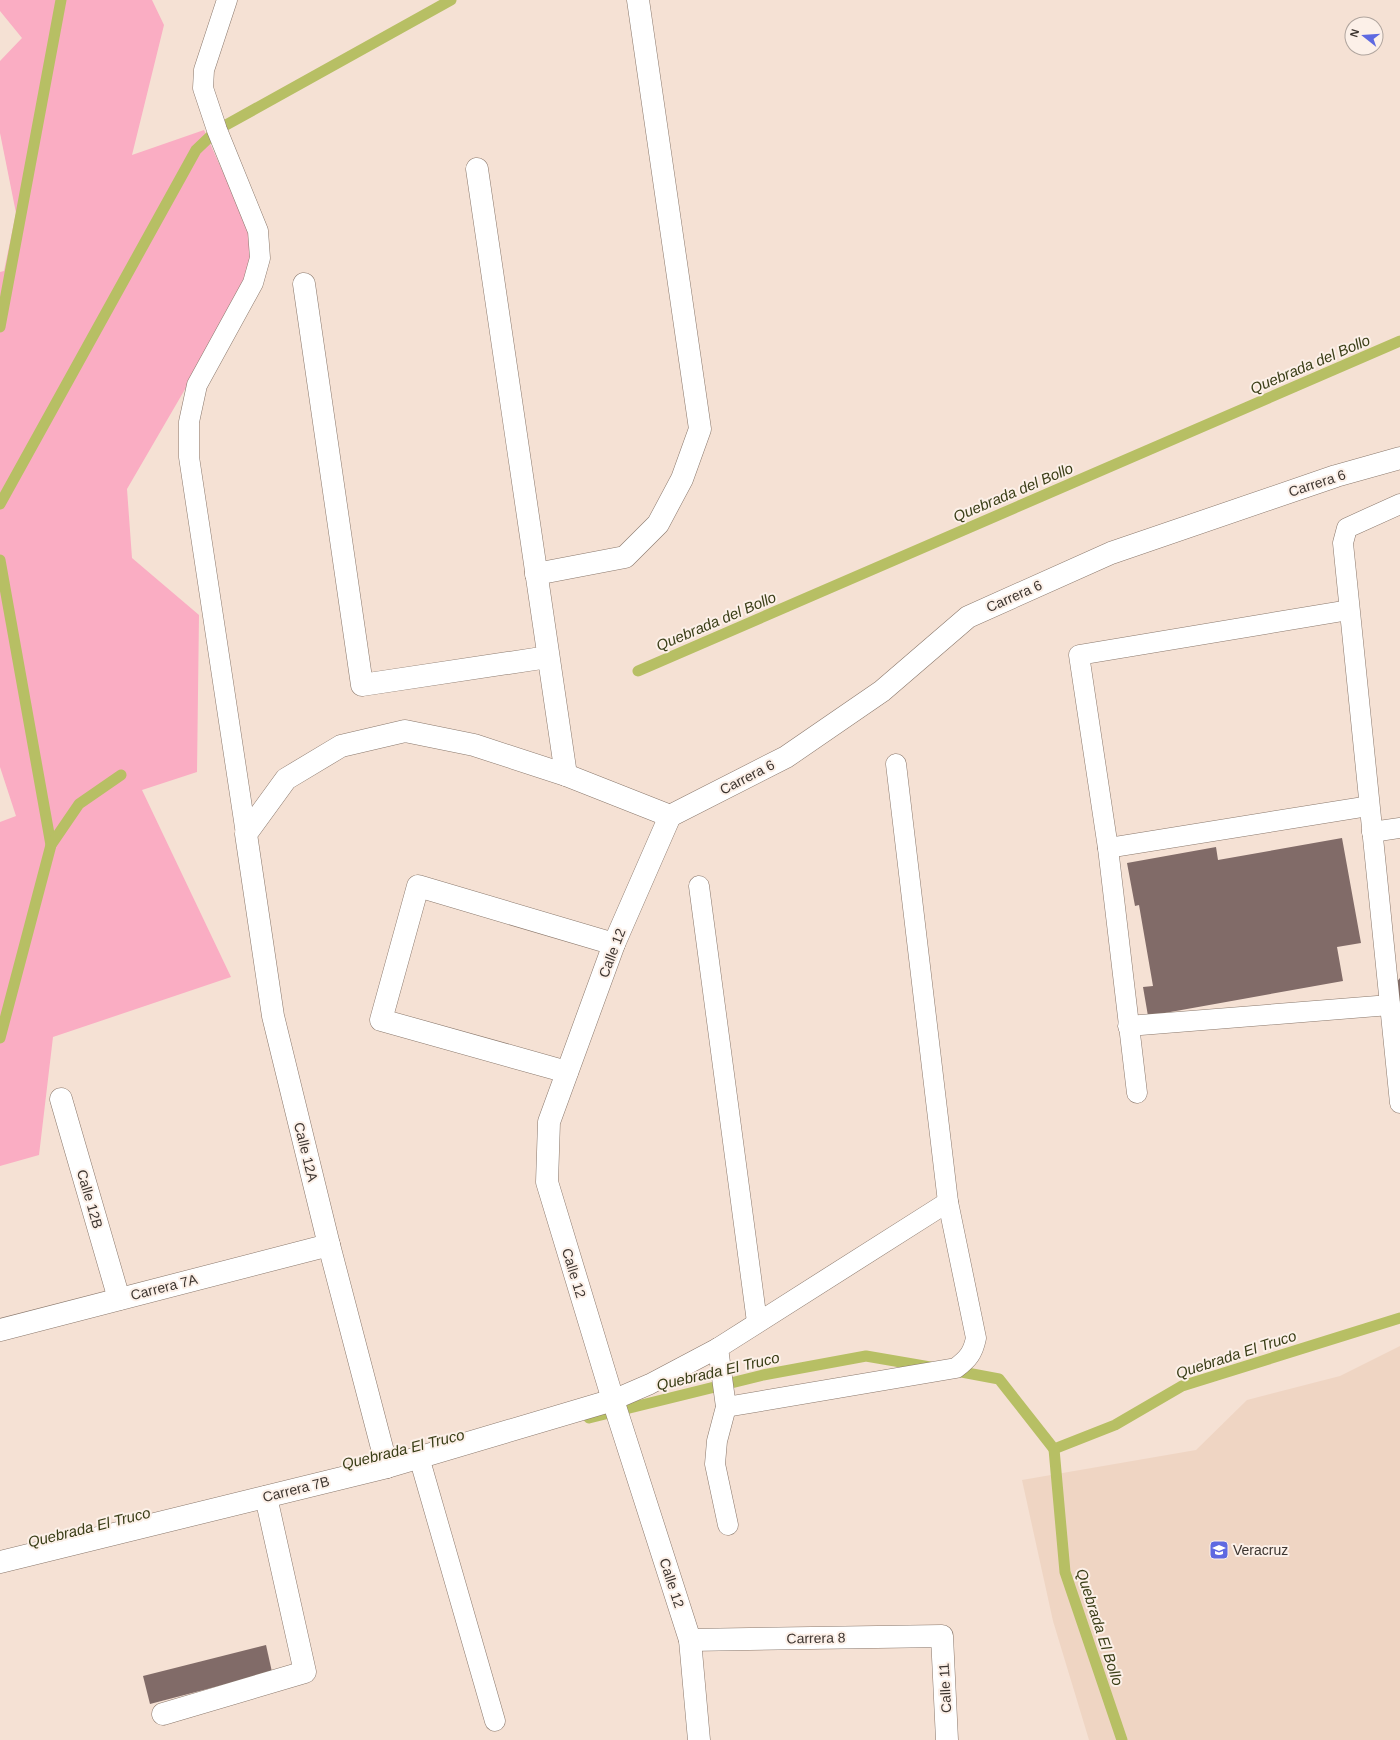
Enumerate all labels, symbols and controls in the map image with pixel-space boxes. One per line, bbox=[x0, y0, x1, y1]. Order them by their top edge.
north arrow bbox=[1344, 16, 1384, 56]
text: N bbox=[1348, 27, 1361, 39]
water label: Quebrada del Bollo bbox=[1248, 331, 1372, 397]
water label: Quebrada del Bollo bbox=[951, 459, 1075, 525]
street label: Carrera 6 bbox=[1286, 466, 1348, 500]
street label: Carrera 6 bbox=[984, 577, 1044, 615]
water label: Quebrada del Bollo bbox=[654, 588, 778, 654]
street label: Carrera 6 bbox=[717, 756, 777, 798]
street label: Calle 12 bbox=[595, 926, 629, 980]
street label: Calle 12A bbox=[291, 1121, 321, 1184]
street label: Calle 12B bbox=[74, 1168, 106, 1230]
street label: Calle 12 bbox=[559, 1246, 589, 1300]
street label: Carrera 7A bbox=[129, 1271, 200, 1303]
water label: Quebrada El Truco bbox=[1174, 1327, 1298, 1381]
water label: Quebrada El Truco bbox=[655, 1349, 781, 1393]
water label: Quebrada El Truco bbox=[340, 1426, 466, 1472]
street label: Carrera 7B bbox=[261, 1473, 331, 1505]
water label: Quebrada El Truco bbox=[26, 1504, 152, 1550]
school or university icon: Veracruz bbox=[1208, 1539, 1230, 1561]
place label: Veracruz bbox=[1233, 1542, 1288, 1558]
street label: Calle 12 bbox=[656, 1556, 688, 1610]
water label: Quebrada El Bollo bbox=[1073, 1566, 1127, 1688]
street label: Carrera 8 bbox=[786, 1629, 846, 1647]
street label: Calle 11 bbox=[936, 1662, 954, 1714]

